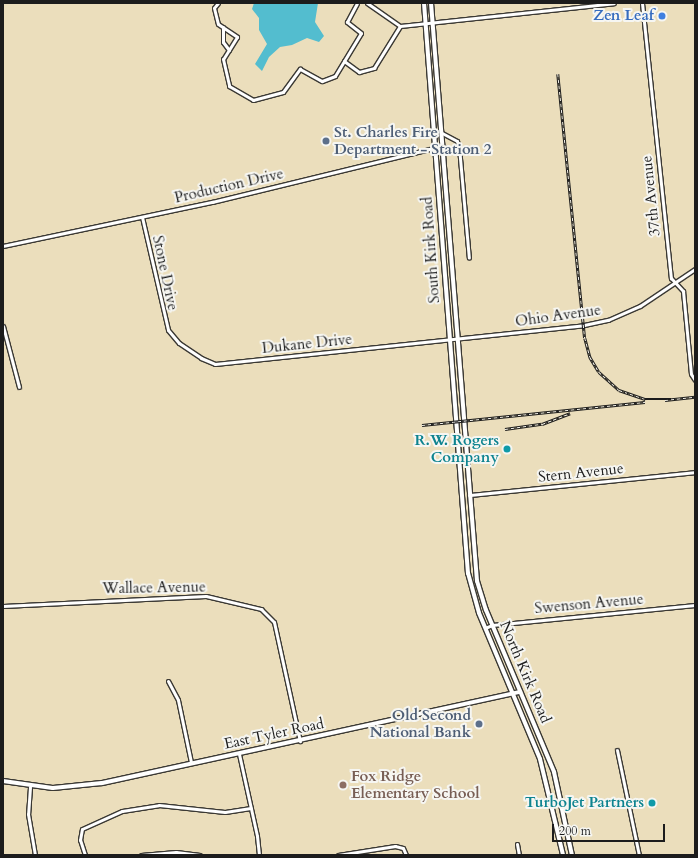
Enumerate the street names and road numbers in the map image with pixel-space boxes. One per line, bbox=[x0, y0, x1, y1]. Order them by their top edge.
street label: 37th Avenue bbox=[638, 155, 664, 237]
street label: Production Drive bbox=[173, 165, 285, 207]
street label: South Kirk Road bbox=[418, 196, 444, 304]
street label: Stone Drive bbox=[148, 234, 182, 312]
street label: Ohio Avenue bbox=[514, 301, 602, 331]
street label: Dukane Drive bbox=[261, 330, 353, 358]
street label: Stern Avenue bbox=[537, 460, 625, 486]
street label: Wallace Avenue bbox=[102, 578, 206, 598]
street label: Swenson Avenue bbox=[534, 590, 644, 618]
street label: North Kirk Road bbox=[495, 618, 555, 726]
street label: East Tyler Road bbox=[222, 715, 326, 753]

